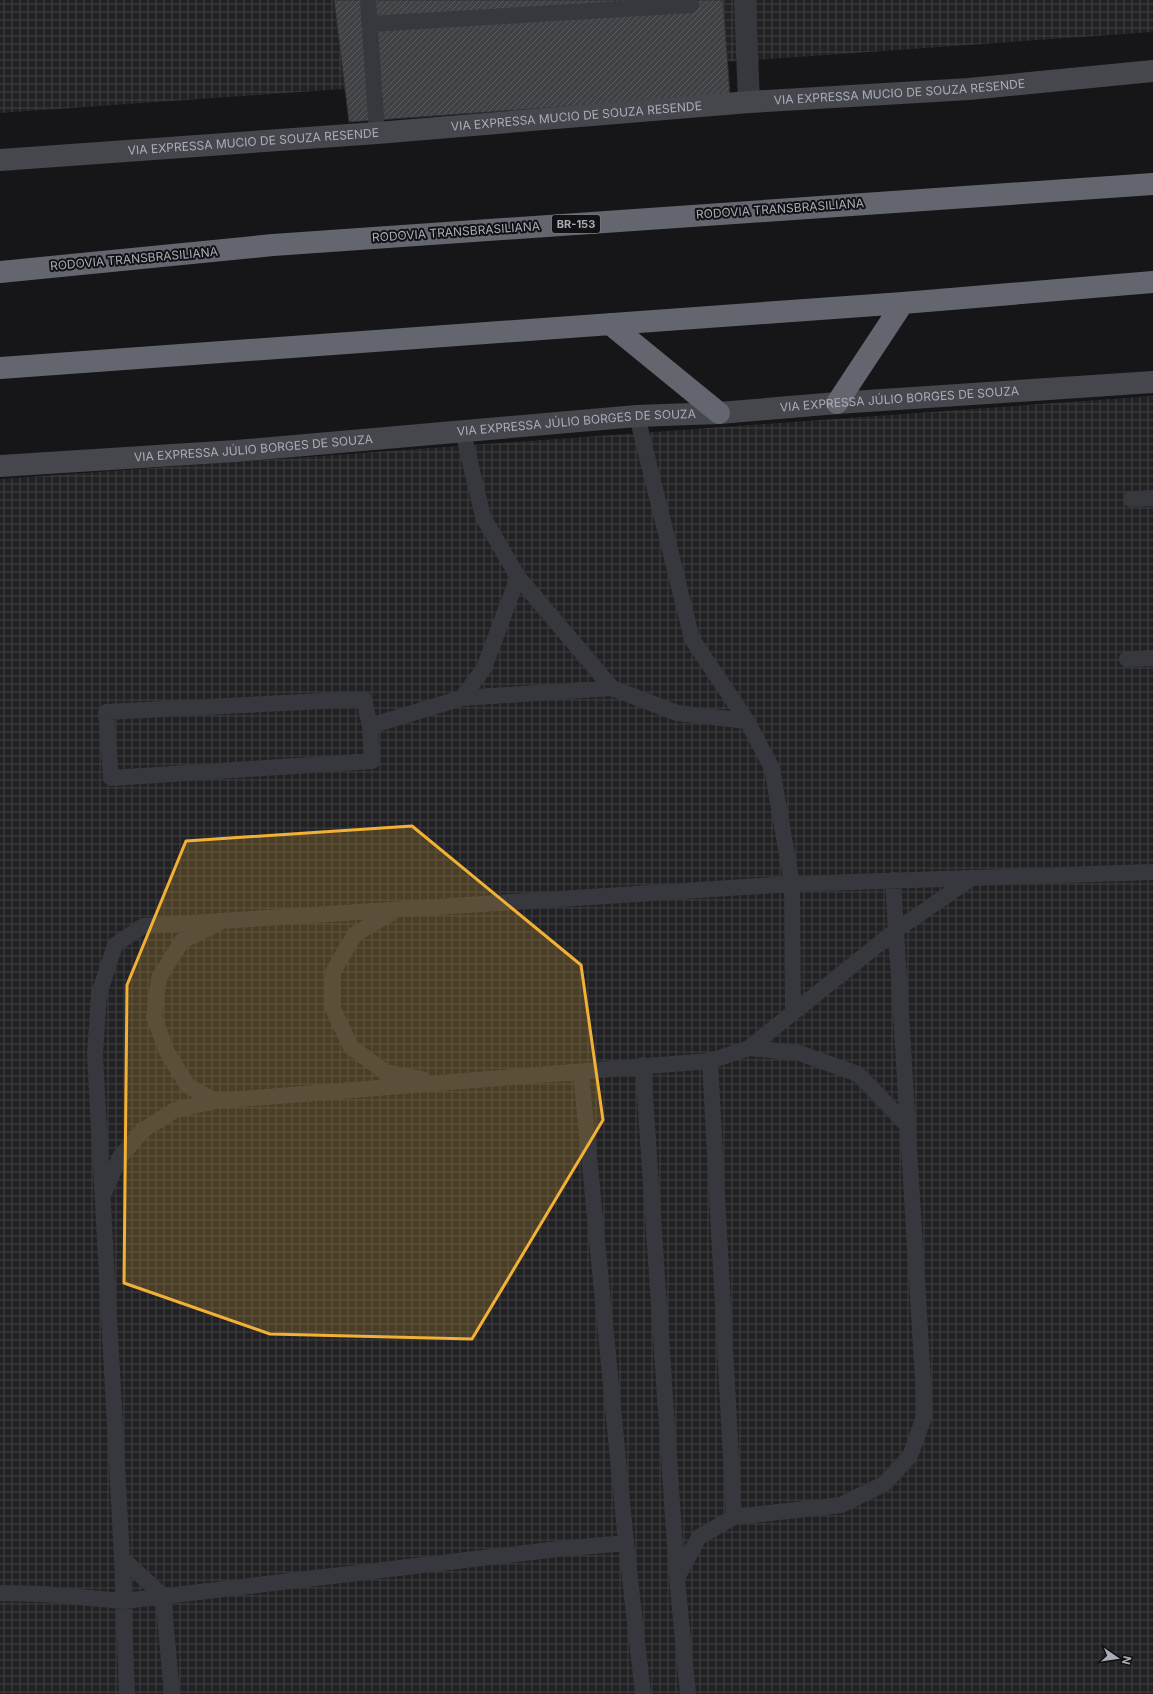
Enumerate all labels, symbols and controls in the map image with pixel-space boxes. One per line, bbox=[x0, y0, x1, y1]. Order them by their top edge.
street label: VIA EXPRESSA MUCIO DE SOUZA RESENDE bbox=[773, 76, 1026, 108]
street label: VIA EXPRESSA MUCIO DE SOUZA RESENDE bbox=[450, 98, 702, 134]
street label: VIA EXPRESSA MUCIO DE SOUZA RESENDE bbox=[127, 125, 379, 158]
street label: RODOVIA TRANSBRASILIANA bbox=[695, 195, 864, 222]
road number: BR-153 bbox=[552, 215, 600, 233]
street label: RODOVIA TRANSBRASILIANA bbox=[371, 218, 540, 245]
street label: RODOVIA TRANSBRASILIANA bbox=[49, 244, 218, 273]
street label: VIA EXPRESSA JÚLIO BORGES DE SOUZA bbox=[779, 383, 1019, 415]
street label: VIA EXPRESSA JÚLIO BORGES DE SOUZA bbox=[456, 406, 696, 439]
street label: VIA EXPRESSA JÚLIO BORGES DE SOUZA bbox=[133, 431, 373, 464]
north arrow bbox=[1097, 1638, 1137, 1678]
text: N bbox=[1119, 1655, 1135, 1666]

